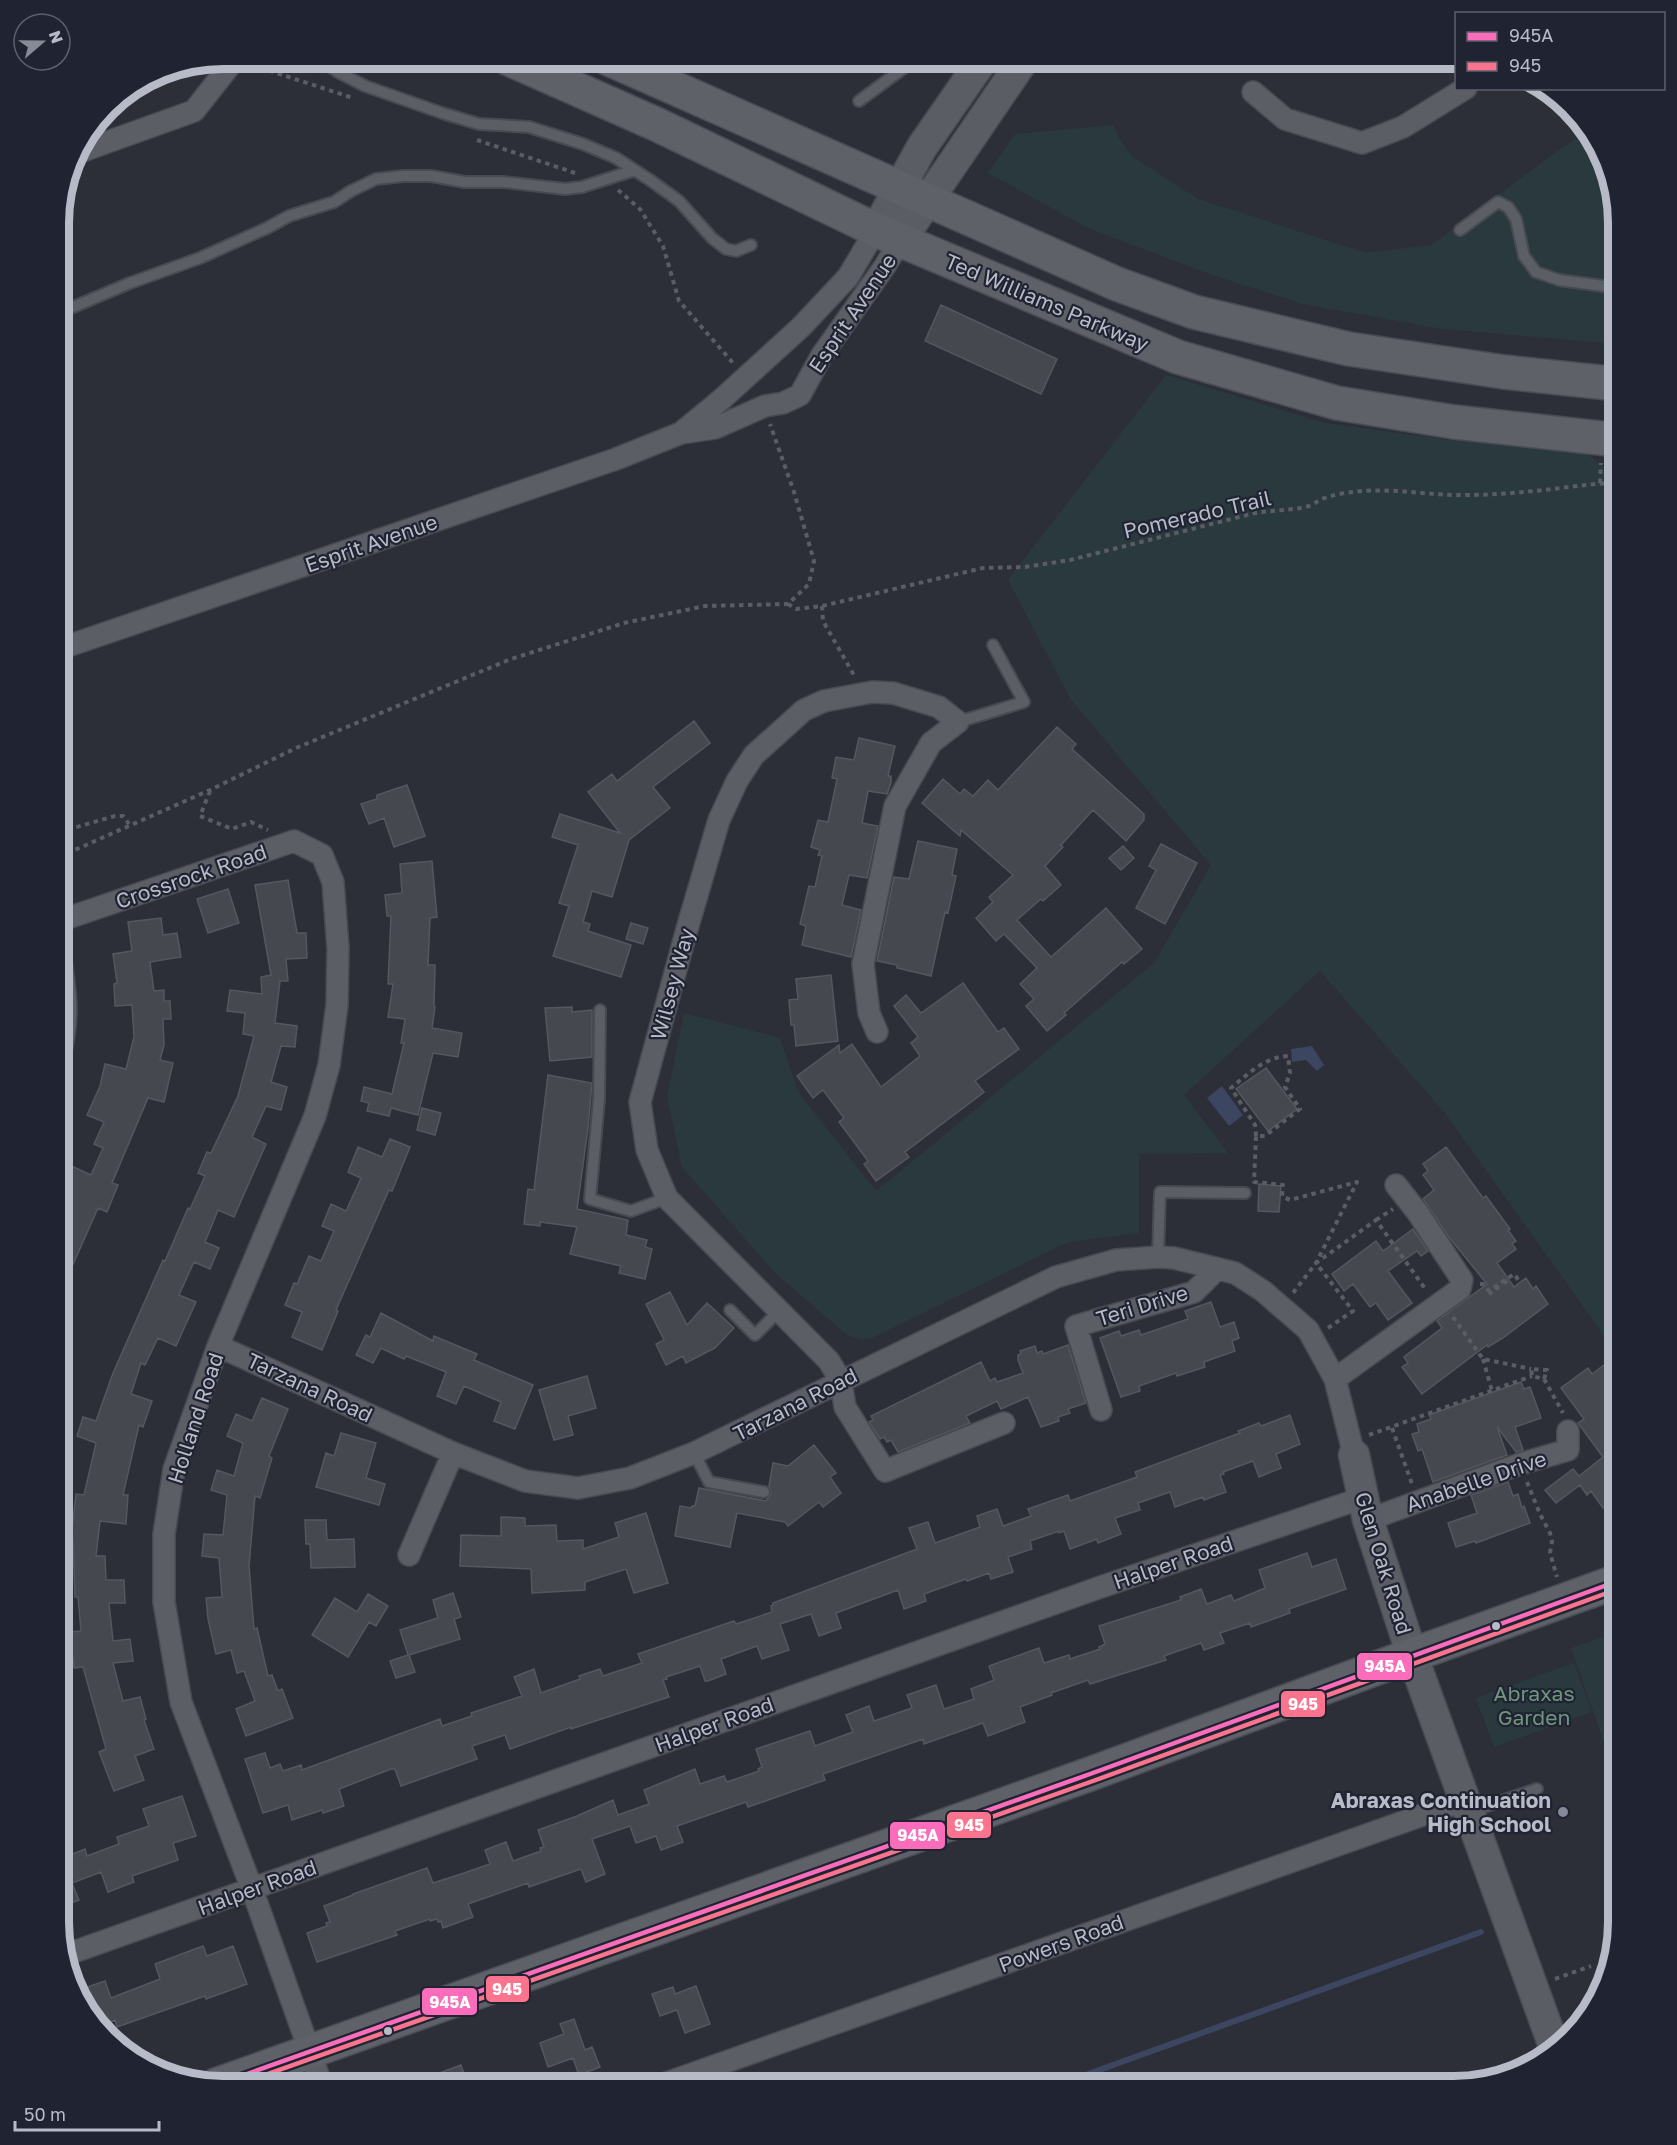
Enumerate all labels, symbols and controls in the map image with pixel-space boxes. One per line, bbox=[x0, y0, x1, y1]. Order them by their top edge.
north arrow bbox=[12, 12, 72, 72]
legend bbox=[1455, 12, 1665, 90]
text: 945A bbox=[1509, 24, 1553, 46]
text: N bbox=[45, 28, 68, 46]
text: 945 bbox=[1509, 54, 1541, 76]
street label: Ted Williams Parkway bbox=[941, 247, 1153, 357]
street label: Esprit Avenue bbox=[803, 248, 901, 378]
street label: Pomerado Trail bbox=[1121, 484, 1273, 544]
street label: Esprit Avenue bbox=[301, 508, 441, 578]
street label: Crossrock Road bbox=[112, 838, 270, 914]
street label: Wilsey Way bbox=[645, 925, 699, 1043]
street label: Teri Drive bbox=[1093, 1279, 1191, 1331]
street label: Tarzana Road bbox=[243, 1347, 377, 1427]
street label: Holland Road bbox=[162, 1349, 228, 1487]
street label: Tarzana Road bbox=[729, 1362, 861, 1446]
street label: Anabelle Drive bbox=[1402, 1445, 1550, 1517]
street label: Glen Oak Road bbox=[1350, 1489, 1418, 1637]
street label: Halper Road bbox=[1110, 1529, 1236, 1595]
unlabelled marker bbox=[1490, 1620, 1502, 1632]
line badge: 945A bbox=[1356, 1652, 1413, 1681]
text: 945A bbox=[1364, 1656, 1406, 1676]
park label: Abraxas Garden bbox=[1493, 1680, 1575, 1730]
street label: Halper Road bbox=[651, 1690, 777, 1758]
line badge: 945 bbox=[1280, 1690, 1326, 1718]
text: 945 bbox=[1288, 1694, 1318, 1714]
place label: Abraxas Continuation High School bbox=[1331, 1787, 1551, 1837]
marker: Abraxas Continuation High School bbox=[1556, 1805, 1570, 1819]
line badge: 945 bbox=[946, 1811, 992, 1839]
text: 945 bbox=[954, 1815, 984, 1835]
line badge: 945A bbox=[889, 1821, 946, 1850]
text: 945A bbox=[897, 1825, 939, 1845]
street label: Halper Road bbox=[194, 1853, 320, 1921]
street label: Powers Road bbox=[995, 1908, 1127, 1978]
line badge: 945 bbox=[485, 1975, 530, 2003]
text: 945 bbox=[492, 1979, 522, 1999]
line badge: 945A bbox=[421, 1987, 478, 2016]
text: 945A bbox=[429, 1992, 471, 2012]
unlabelled marker bbox=[382, 2025, 394, 2037]
scale bar bbox=[15, 2094, 159, 2132]
text: 50 m bbox=[24, 2103, 66, 2125]

